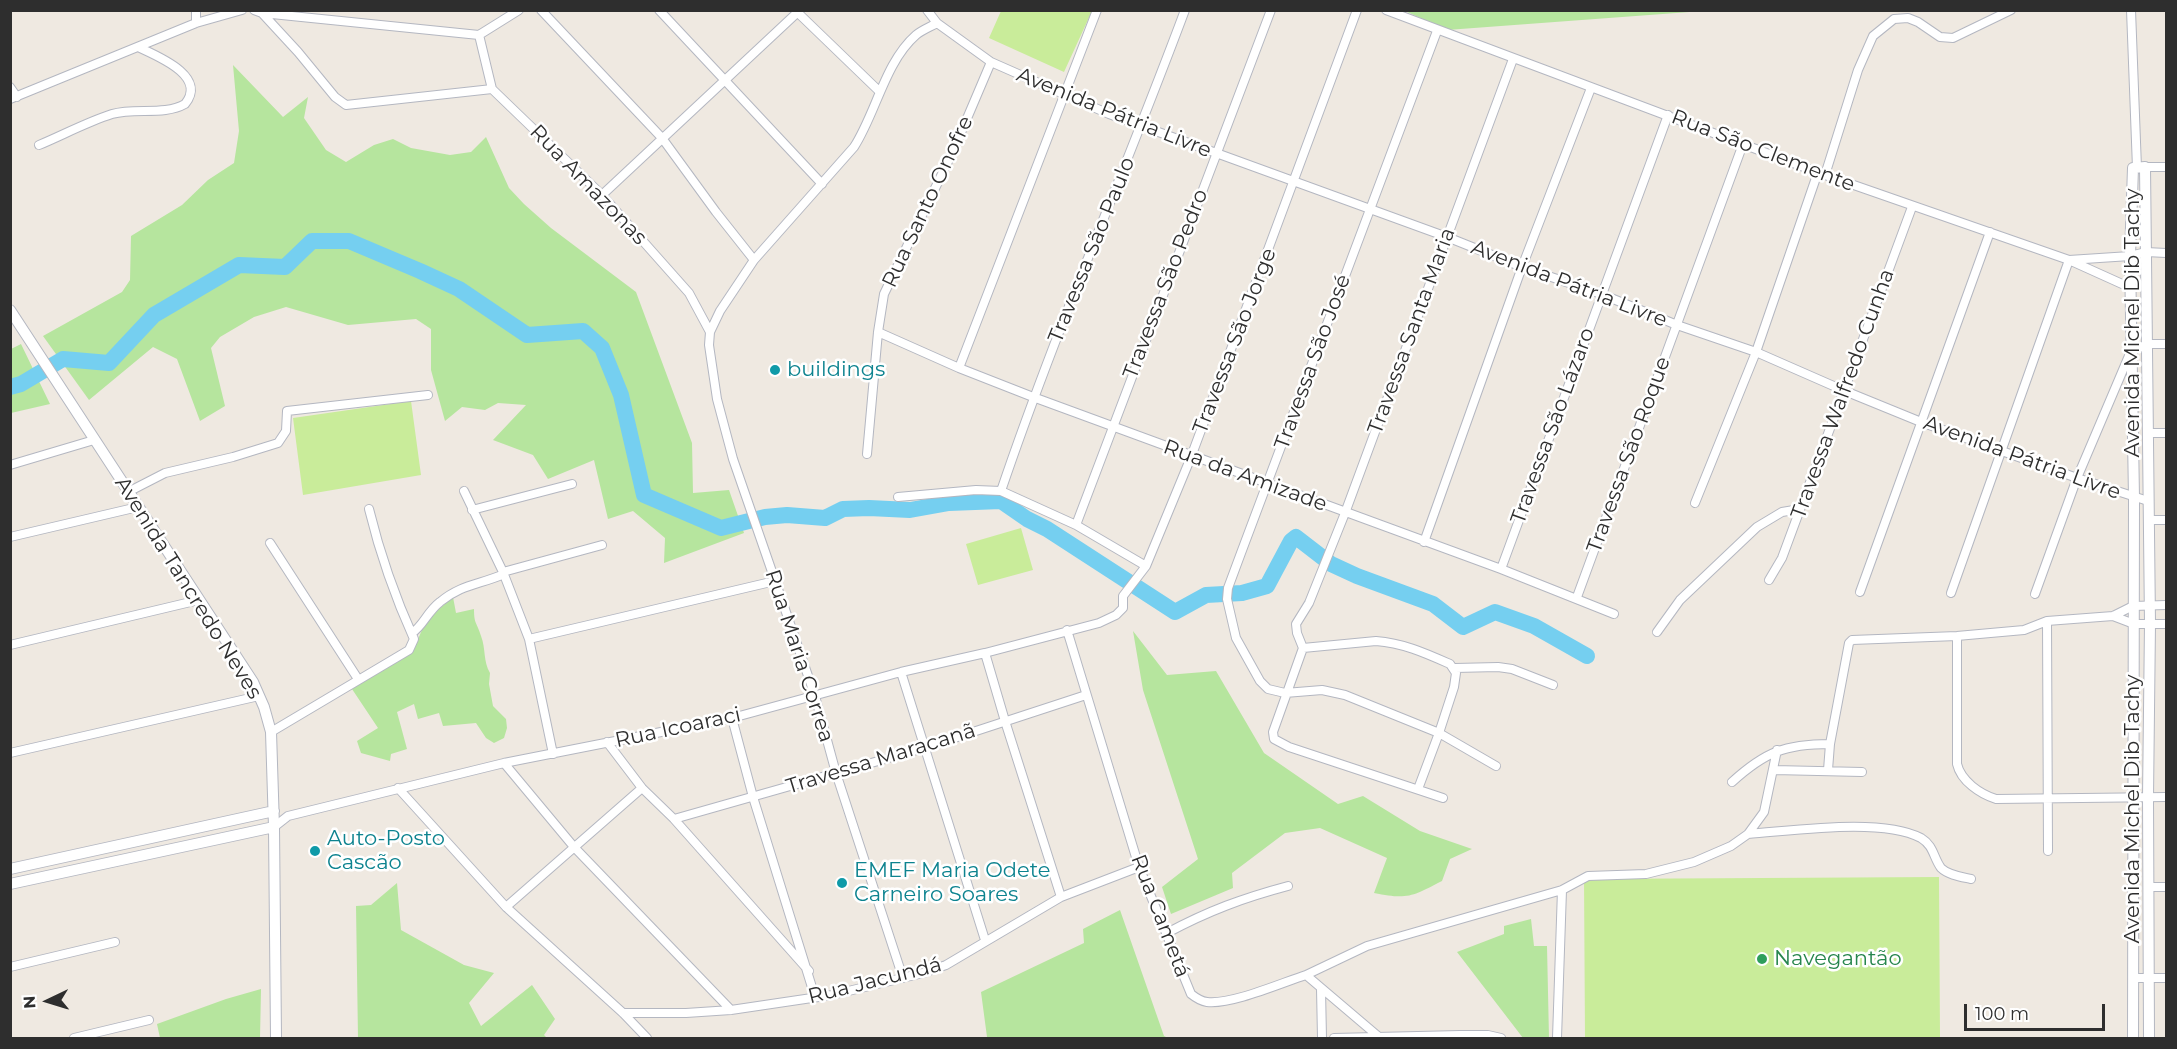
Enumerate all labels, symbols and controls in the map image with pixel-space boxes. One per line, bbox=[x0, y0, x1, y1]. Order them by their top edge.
street label: Avenida Pátria Livre bbox=[1013, 62, 1215, 164]
street label: Rua São Clemente bbox=[1668, 104, 1858, 198]
street label: Rua Santo Onofre bbox=[877, 112, 979, 292]
street label: Rua Amazonas bbox=[524, 120, 652, 250]
street label: Travessa São Paulo bbox=[1043, 154, 1141, 346]
street label: Travessa São Pedro bbox=[1118, 186, 1214, 382]
street label: Avenida Michel Dib Tachy bbox=[2120, 188, 2146, 458]
street label: Travessa Santa Maria bbox=[1363, 224, 1461, 438]
street label: Avenida Pátria Livre bbox=[1467, 235, 1671, 333]
street label: Travessa São Jorge bbox=[1188, 245, 1282, 437]
street label: Travessa Walfredo Cunha bbox=[1786, 266, 1900, 522]
street label: Travessa São José bbox=[1270, 271, 1356, 453]
street label: Travessa São Lázaro bbox=[1506, 325, 1600, 527]
street label: Travessa São Roque bbox=[1582, 353, 1676, 557]
place label: buildings bbox=[787, 357, 885, 383]
marker: buildings bbox=[768, 363, 782, 377]
street label: Avenida Pátria Livre bbox=[1920, 411, 2124, 505]
street label: Rua da Amizade bbox=[1160, 435, 1330, 517]
street label: Avenida Tancredo Neves bbox=[109, 472, 267, 704]
street label: Rua Maria Correa bbox=[759, 566, 839, 746]
street label: Avenida Michel Dib Tachy bbox=[2120, 674, 2146, 944]
street label: Rua Icoaraci bbox=[613, 702, 743, 754]
street label: Travessa Maracanã bbox=[783, 718, 979, 800]
place label: Auto-Posto Cascão bbox=[327, 826, 445, 876]
marker: Auto-Posto Cascão bbox=[308, 844, 322, 858]
street label: Rua Cametá bbox=[1125, 851, 1195, 981]
place label: EMEF Maria Odete Carneiro Soares bbox=[854, 858, 1051, 908]
marker: EMEF Maria Odete Carneiro Soares bbox=[835, 876, 849, 890]
place label: Navegantão bbox=[1774, 946, 1902, 972]
street label: Rua Jacundá bbox=[806, 952, 944, 1010]
marker: Navegantão bbox=[1755, 952, 1769, 966]
north arrow bbox=[18, 971, 78, 1031]
scale bar bbox=[1967, 992, 2108, 1030]
text: N bbox=[20, 995, 39, 1009]
text: 100 m bbox=[1975, 1003, 2029, 1025]

